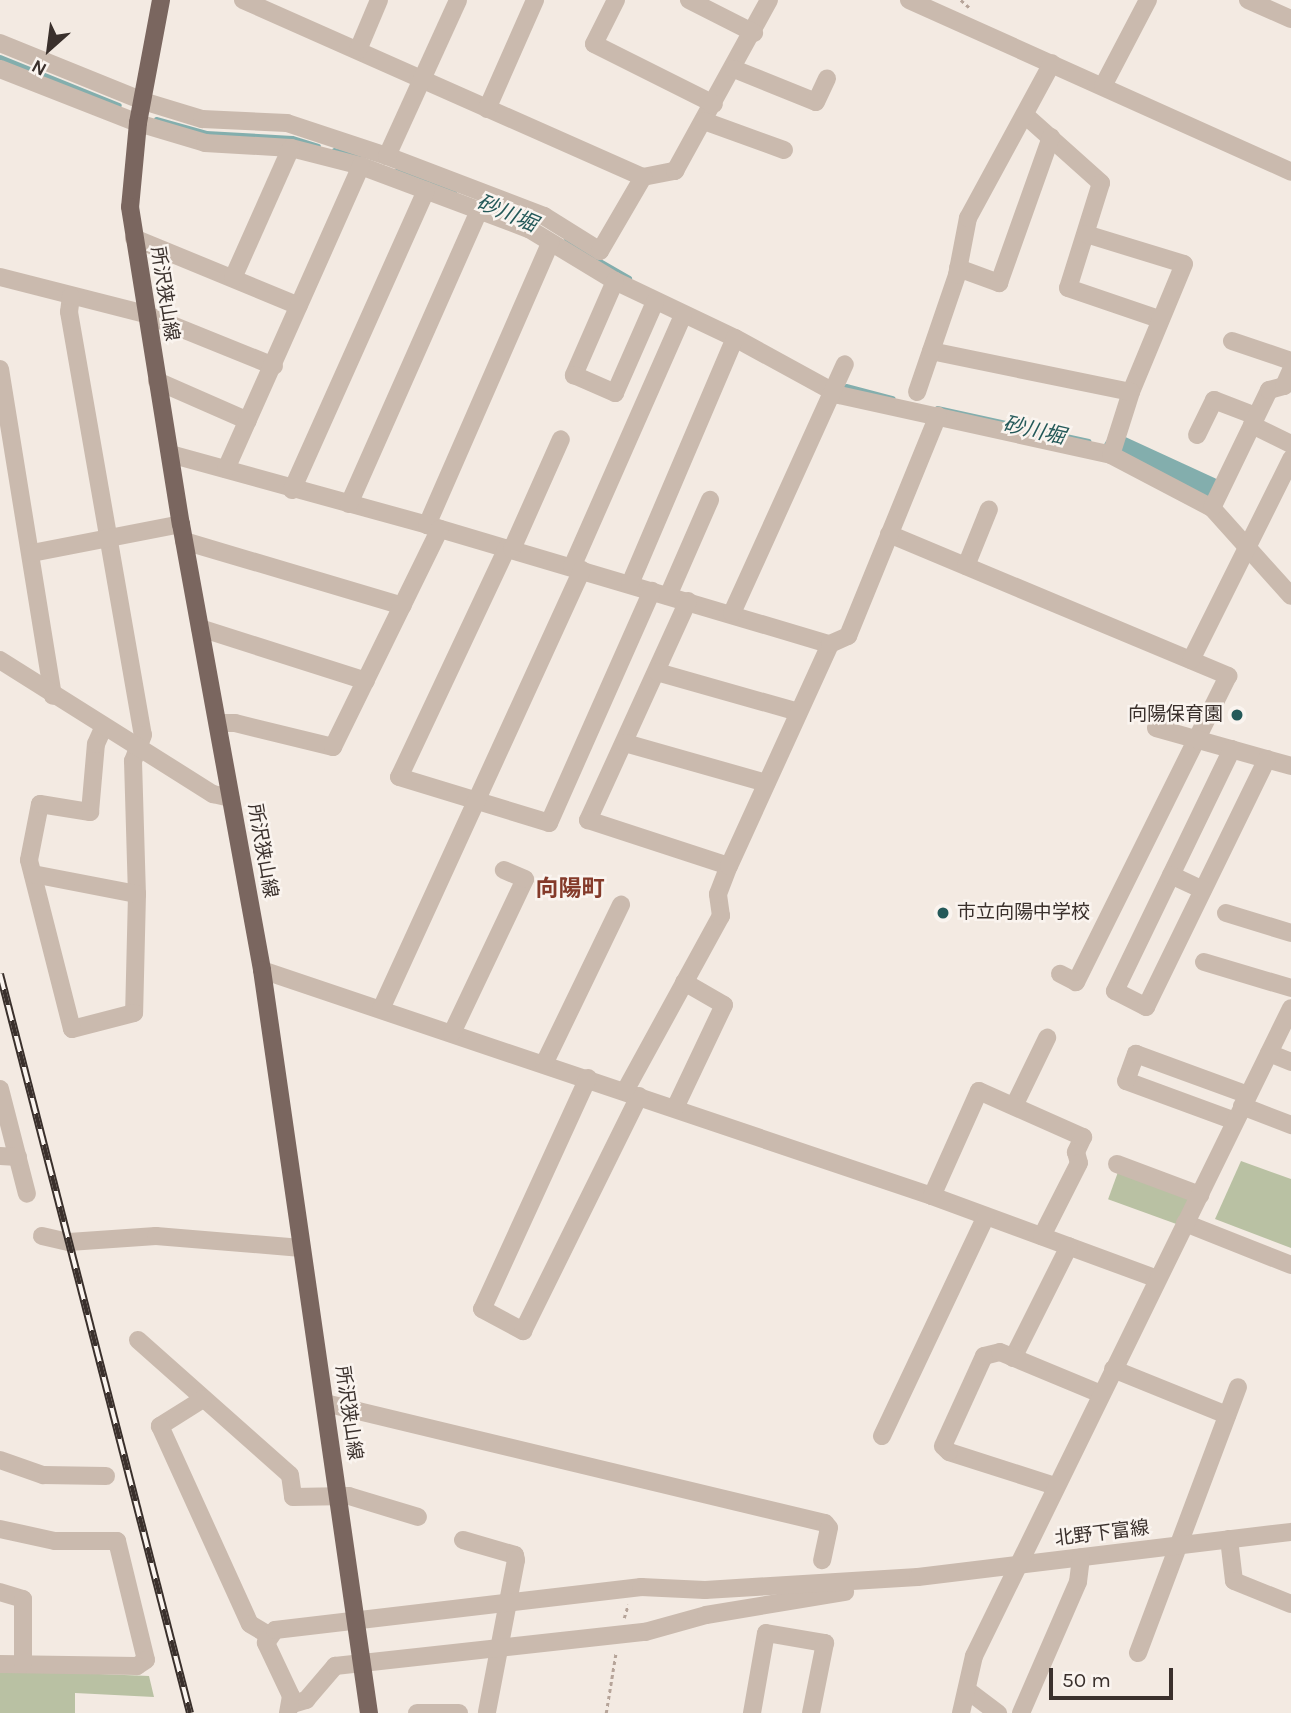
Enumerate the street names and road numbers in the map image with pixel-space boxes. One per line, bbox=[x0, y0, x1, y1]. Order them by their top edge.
street label: 所沢狭山線 bbox=[145, 245, 183, 343]
street label: 所沢狭山線 bbox=[243, 802, 281, 900]
street label: 所沢狭山線 bbox=[330, 1364, 366, 1462]
street label: 北野下富線 bbox=[1053, 1517, 1151, 1551]

